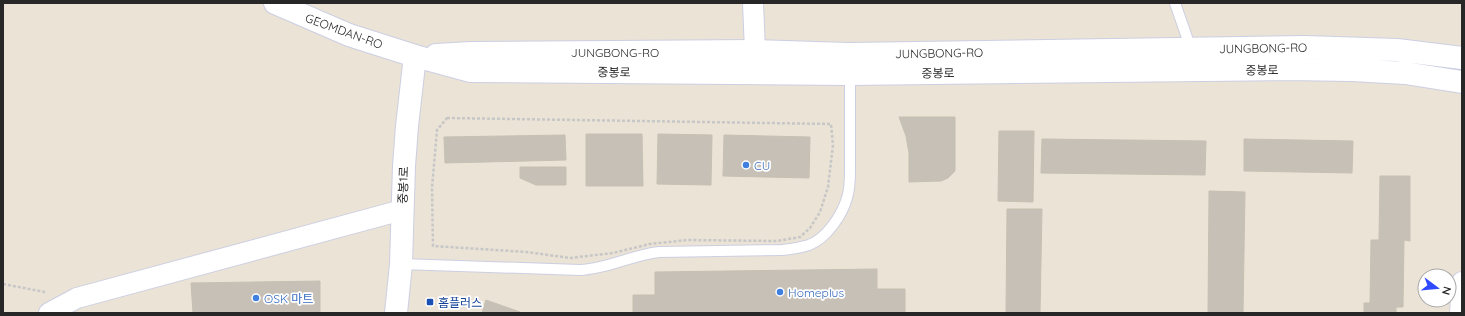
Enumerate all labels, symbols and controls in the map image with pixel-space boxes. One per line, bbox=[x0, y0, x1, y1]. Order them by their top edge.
street label: GEOMDAN-RO bbox=[303, 10, 385, 52]
street label: JUNGBONG-RO bbox=[1219, 40, 1307, 56]
street label: JUNGBONG-RO bbox=[571, 45, 659, 60]
street label: JUNGBONG-RO bbox=[895, 45, 983, 61]
street label: 중봉로 bbox=[1245, 62, 1279, 78]
street label: 중봉로 bbox=[597, 64, 631, 80]
street label: 중봉로 bbox=[921, 65, 955, 81]
place label: CU bbox=[754, 158, 770, 173]
marker: CU bbox=[741, 160, 751, 170]
street label: 중봉1로 bbox=[395, 166, 411, 204]
north arrow bbox=[1417, 268, 1457, 308]
place label: Homeplus bbox=[788, 285, 844, 300]
text: N bbox=[1439, 285, 1454, 297]
marker: Homeplus bbox=[775, 287, 785, 297]
place label: OSK 마트 bbox=[264, 291, 313, 306]
marker: OSK 마트 bbox=[251, 293, 261, 303]
place label: 홈플러스 bbox=[438, 295, 482, 310]
marker: 홈플러스 bbox=[425, 297, 435, 307]

